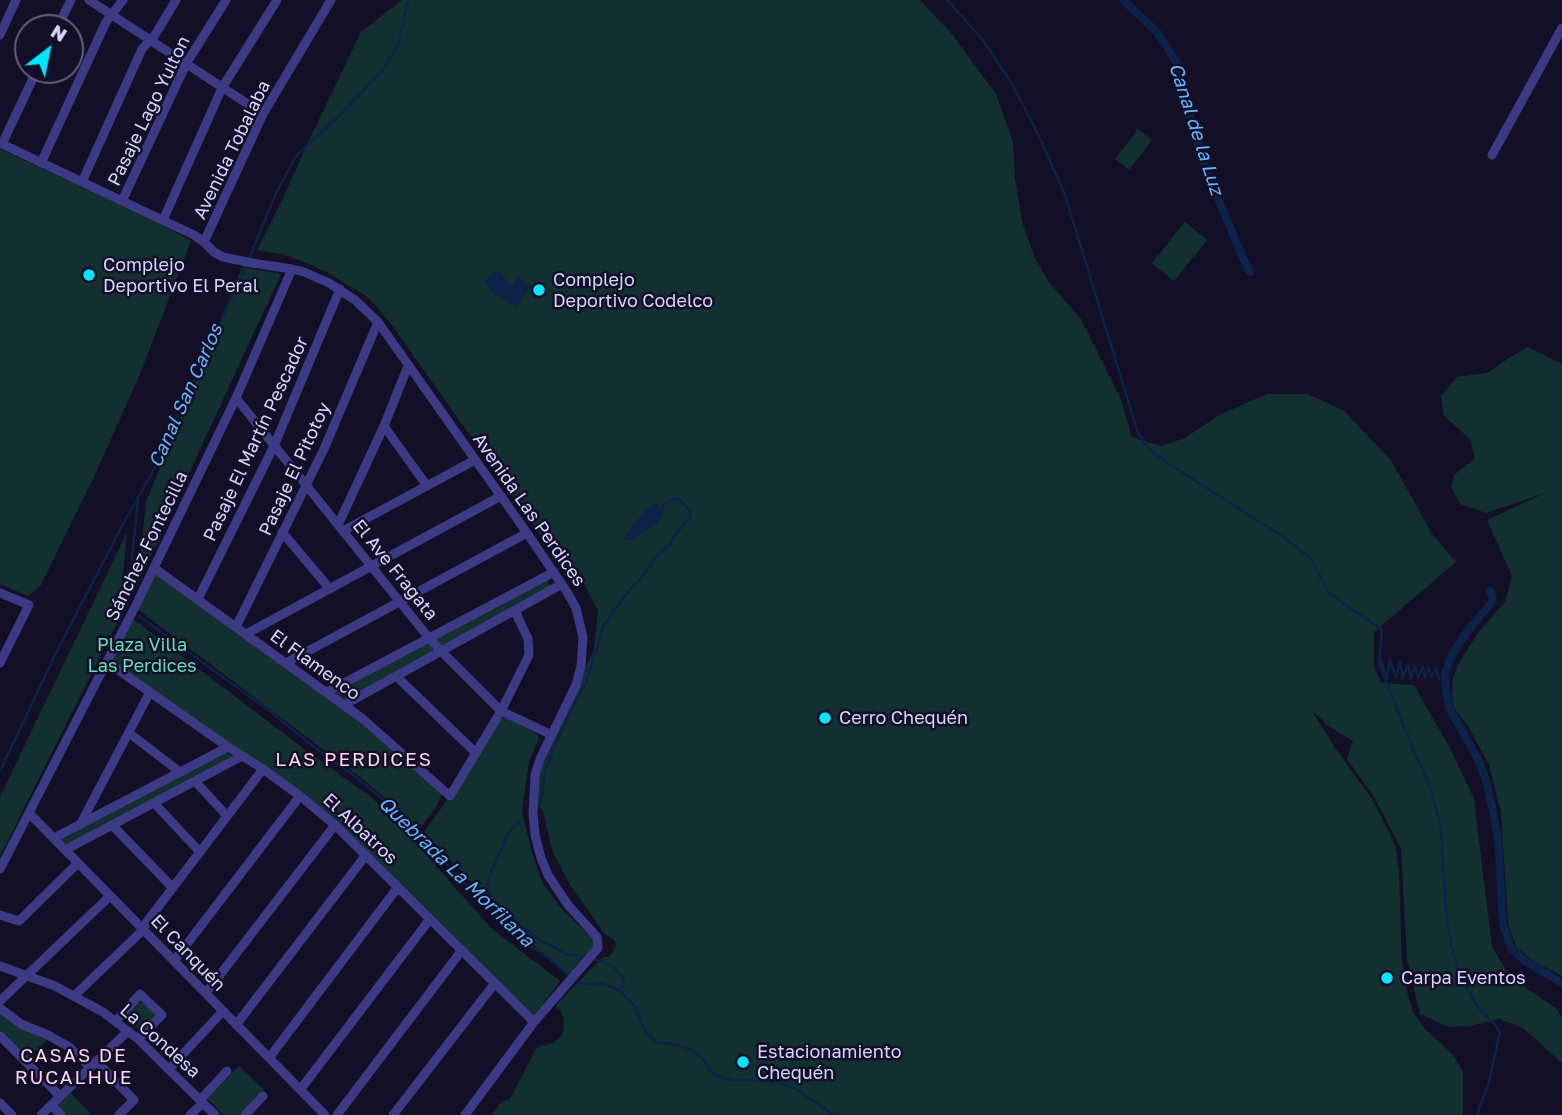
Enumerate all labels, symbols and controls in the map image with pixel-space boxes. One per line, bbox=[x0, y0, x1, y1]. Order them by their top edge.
north arrow bbox=[14, 14, 84, 84]
text: N bbox=[47, 19, 72, 46]
street label: Pasaje Lago Yulton bbox=[103, 33, 195, 189]
water label: Canal de la Luz bbox=[1164, 60, 1228, 198]
street label: Avenida Tobalaba bbox=[189, 77, 275, 223]
place label: Complejo Deportivo El Peral bbox=[103, 254, 258, 296]
marker: Complejo Deportivo El Peral bbox=[81, 267, 97, 283]
place label: Complejo Deportivo Codelco bbox=[553, 269, 713, 312]
marker: Complejo Deportivo Codelco bbox=[531, 282, 547, 298]
water label: Canal San Carlos bbox=[144, 321, 228, 471]
street label: Pasaje El Martín Pescador bbox=[199, 333, 313, 545]
street label: Pasaje El Pitotoy bbox=[255, 399, 335, 539]
street label: Avenida Las Perdices bbox=[468, 429, 590, 591]
street label: Sánchez Fontecilla bbox=[101, 468, 193, 624]
street label: El Ave Fragata bbox=[348, 515, 442, 625]
street label: El Flamenco bbox=[266, 625, 364, 705]
park label: Plaza Villa Las Perdices bbox=[87, 634, 197, 676]
place label: Cerro Chequén bbox=[839, 707, 968, 729]
marker: Cerro Chequén bbox=[817, 710, 833, 726]
district label: LAS PERDICES bbox=[277, 749, 431, 771]
street label: El Albatros bbox=[318, 789, 402, 869]
water label: Quebrada La Morfilana bbox=[374, 792, 538, 952]
street label: El Canquén bbox=[146, 910, 230, 996]
place label: Carpa Eventos bbox=[1401, 967, 1526, 989]
marker: Carpa Eventos bbox=[1379, 970, 1395, 986]
street label: La Condesa bbox=[115, 999, 205, 1083]
place label: Estacionamiento Chequén bbox=[757, 1041, 902, 1084]
district label: CASAS DE RUCALHUE bbox=[16, 1045, 132, 1089]
marker: Estacionamiento Chequén bbox=[735, 1054, 751, 1070]

